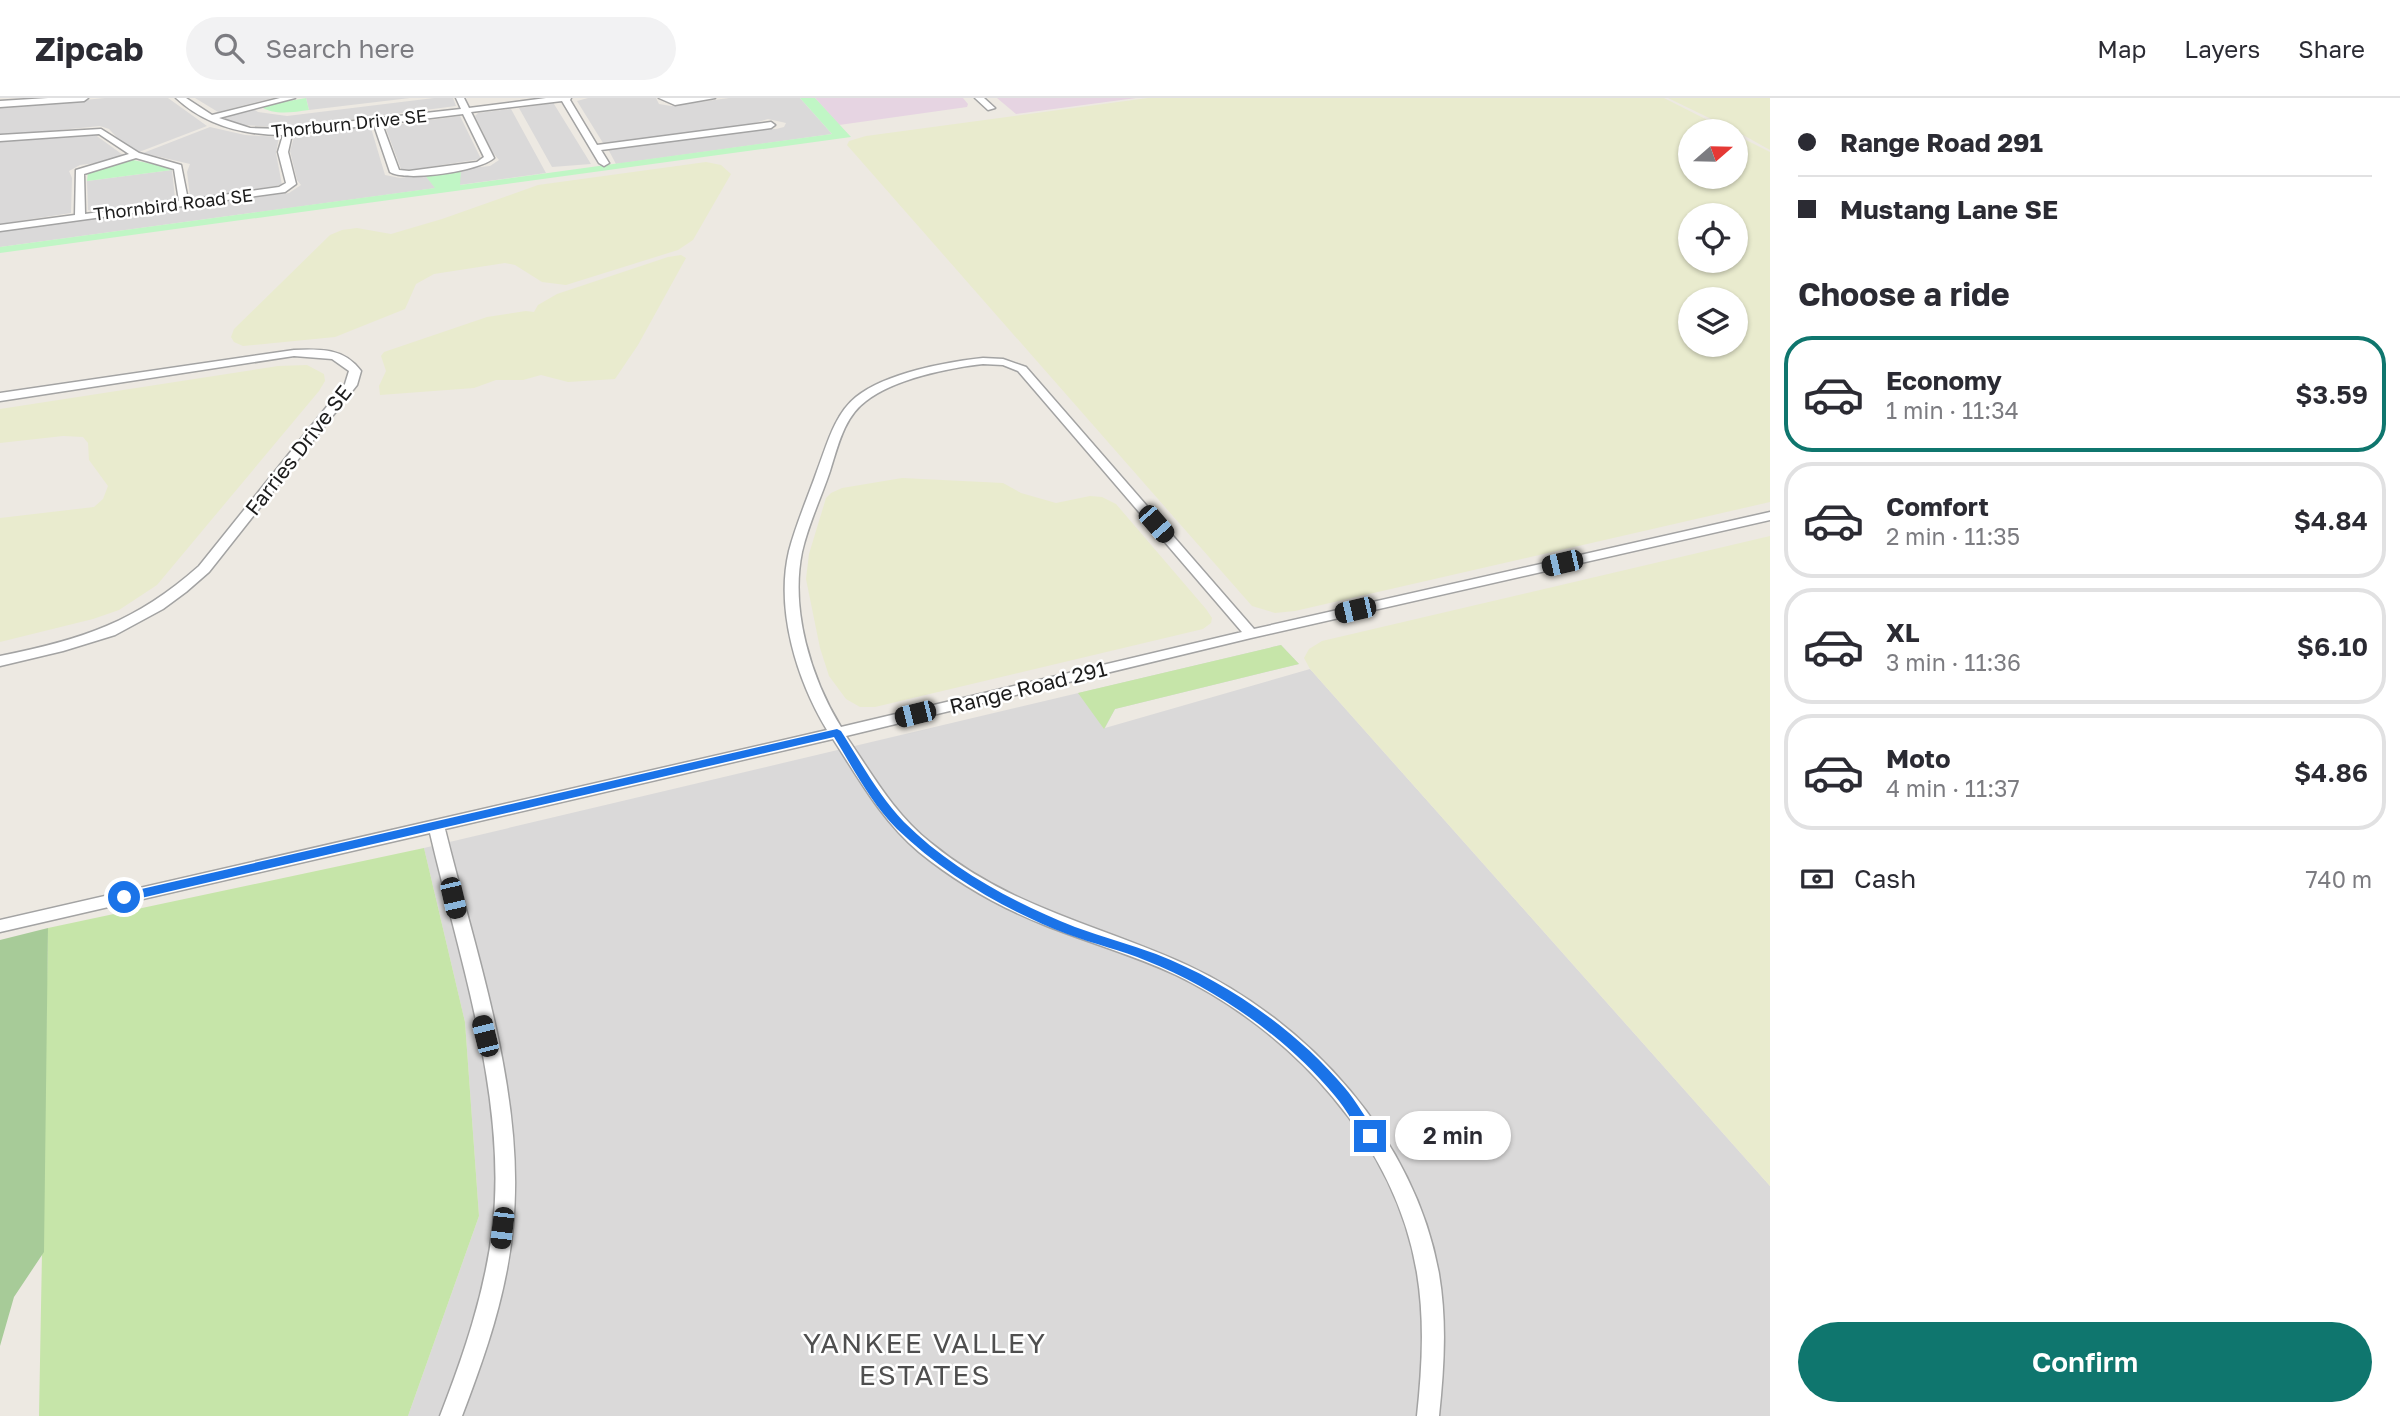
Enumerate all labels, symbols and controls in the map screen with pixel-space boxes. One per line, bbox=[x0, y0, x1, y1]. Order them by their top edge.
search box bbox=[186, 17, 676, 80]
text: Zipcab bbox=[35, 29, 144, 68]
icon: search bbox=[210, 29, 248, 67]
text: Search here bbox=[266, 33, 415, 64]
text: Map bbox=[2097, 34, 2146, 63]
text: Layers bbox=[2184, 34, 2260, 63]
text: Share bbox=[2298, 34, 2365, 63]
street label: Thorburn Drive SE bbox=[270, 104, 428, 142]
north arrow bbox=[1678, 119, 1748, 189]
map controls bbox=[1678, 119, 1748, 357]
text: Range Road 291 bbox=[1840, 127, 2043, 158]
street label: Thornbird Road SE bbox=[92, 183, 254, 225]
text: Mustang Lane SE bbox=[1840, 194, 2058, 225]
button: locate bbox=[1678, 203, 1748, 273]
text: Choose a ride bbox=[1798, 275, 2010, 313]
button: layers bbox=[1678, 287, 1748, 357]
icon: car bbox=[1802, 363, 1865, 426]
text: Economy bbox=[1886, 365, 2002, 396]
text: $3.59 bbox=[2295, 379, 2368, 410]
street label: Farries Drive SE bbox=[239, 380, 357, 520]
text: 1 min · 11:34 bbox=[1886, 396, 2019, 424]
icon: car bbox=[1802, 489, 1865, 552]
text: Comfort bbox=[1886, 491, 1989, 522]
car bbox=[1135, 501, 1178, 547]
text: $4.84 bbox=[2294, 505, 2368, 536]
text: 2 min · 11:35 bbox=[1886, 522, 2020, 550]
car bbox=[1540, 548, 1585, 578]
car bbox=[1333, 595, 1378, 625]
icon: car bbox=[1802, 615, 1865, 678]
text: XL bbox=[1886, 617, 1920, 648]
text: $6.10 bbox=[2297, 631, 2368, 662]
text: 3 min · 11:36 bbox=[1886, 648, 2021, 676]
street label: Range Road 291 bbox=[947, 655, 1109, 719]
car bbox=[893, 699, 938, 729]
icon: car bbox=[1802, 741, 1865, 804]
text: Moto bbox=[1886, 743, 1951, 774]
text: $4.86 bbox=[2294, 757, 2368, 788]
text: 4 min · 11:37 bbox=[1886, 774, 2020, 802]
icon: cash bbox=[1798, 860, 1836, 898]
text: Cash bbox=[1854, 863, 1916, 894]
text: 740 m bbox=[2305, 865, 2372, 893]
car bbox=[439, 875, 468, 921]
route start bbox=[108, 881, 140, 913]
car bbox=[470, 1013, 501, 1059]
callout: 2 min bbox=[1394, 1112, 1510, 1160]
route end bbox=[1354, 1120, 1386, 1152]
text: 2 min bbox=[1423, 1121, 1483, 1149]
car bbox=[490, 1206, 515, 1250]
button: Confirm bbox=[1798, 1322, 2372, 1402]
district label: YANKEE VALLEY ESTATES bbox=[803, 1326, 1047, 1391]

